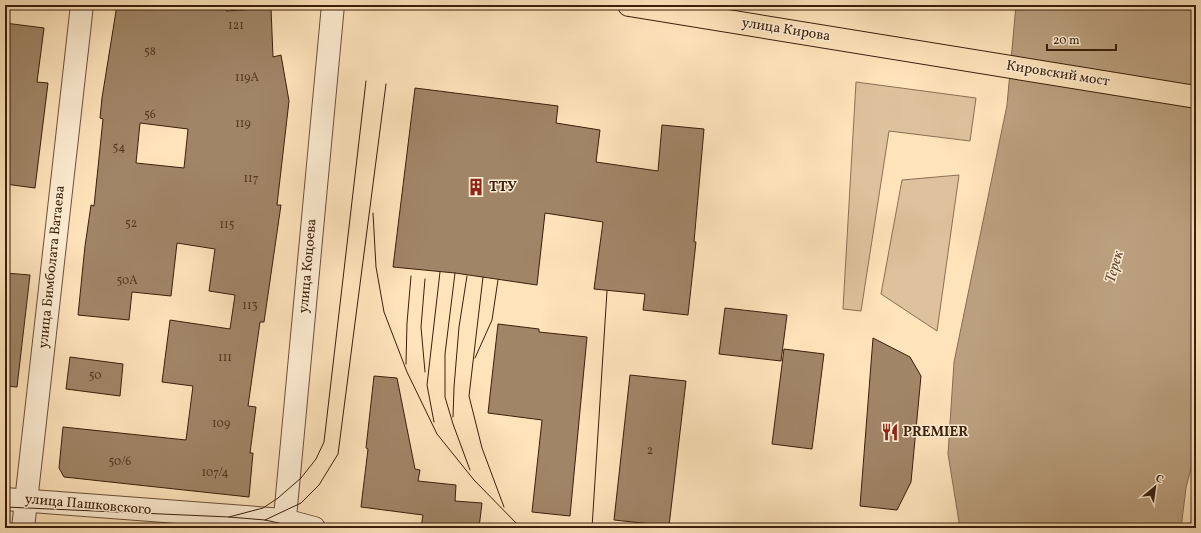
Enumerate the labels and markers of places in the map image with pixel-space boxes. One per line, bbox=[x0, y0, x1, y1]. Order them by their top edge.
building icon: ТТУ bbox=[466, 177, 486, 197]
place label: ТТУ bbox=[489, 178, 517, 197]
restaurant icon: PREMIER bbox=[880, 422, 900, 442]
place label: PREMIER bbox=[903, 423, 968, 442]

